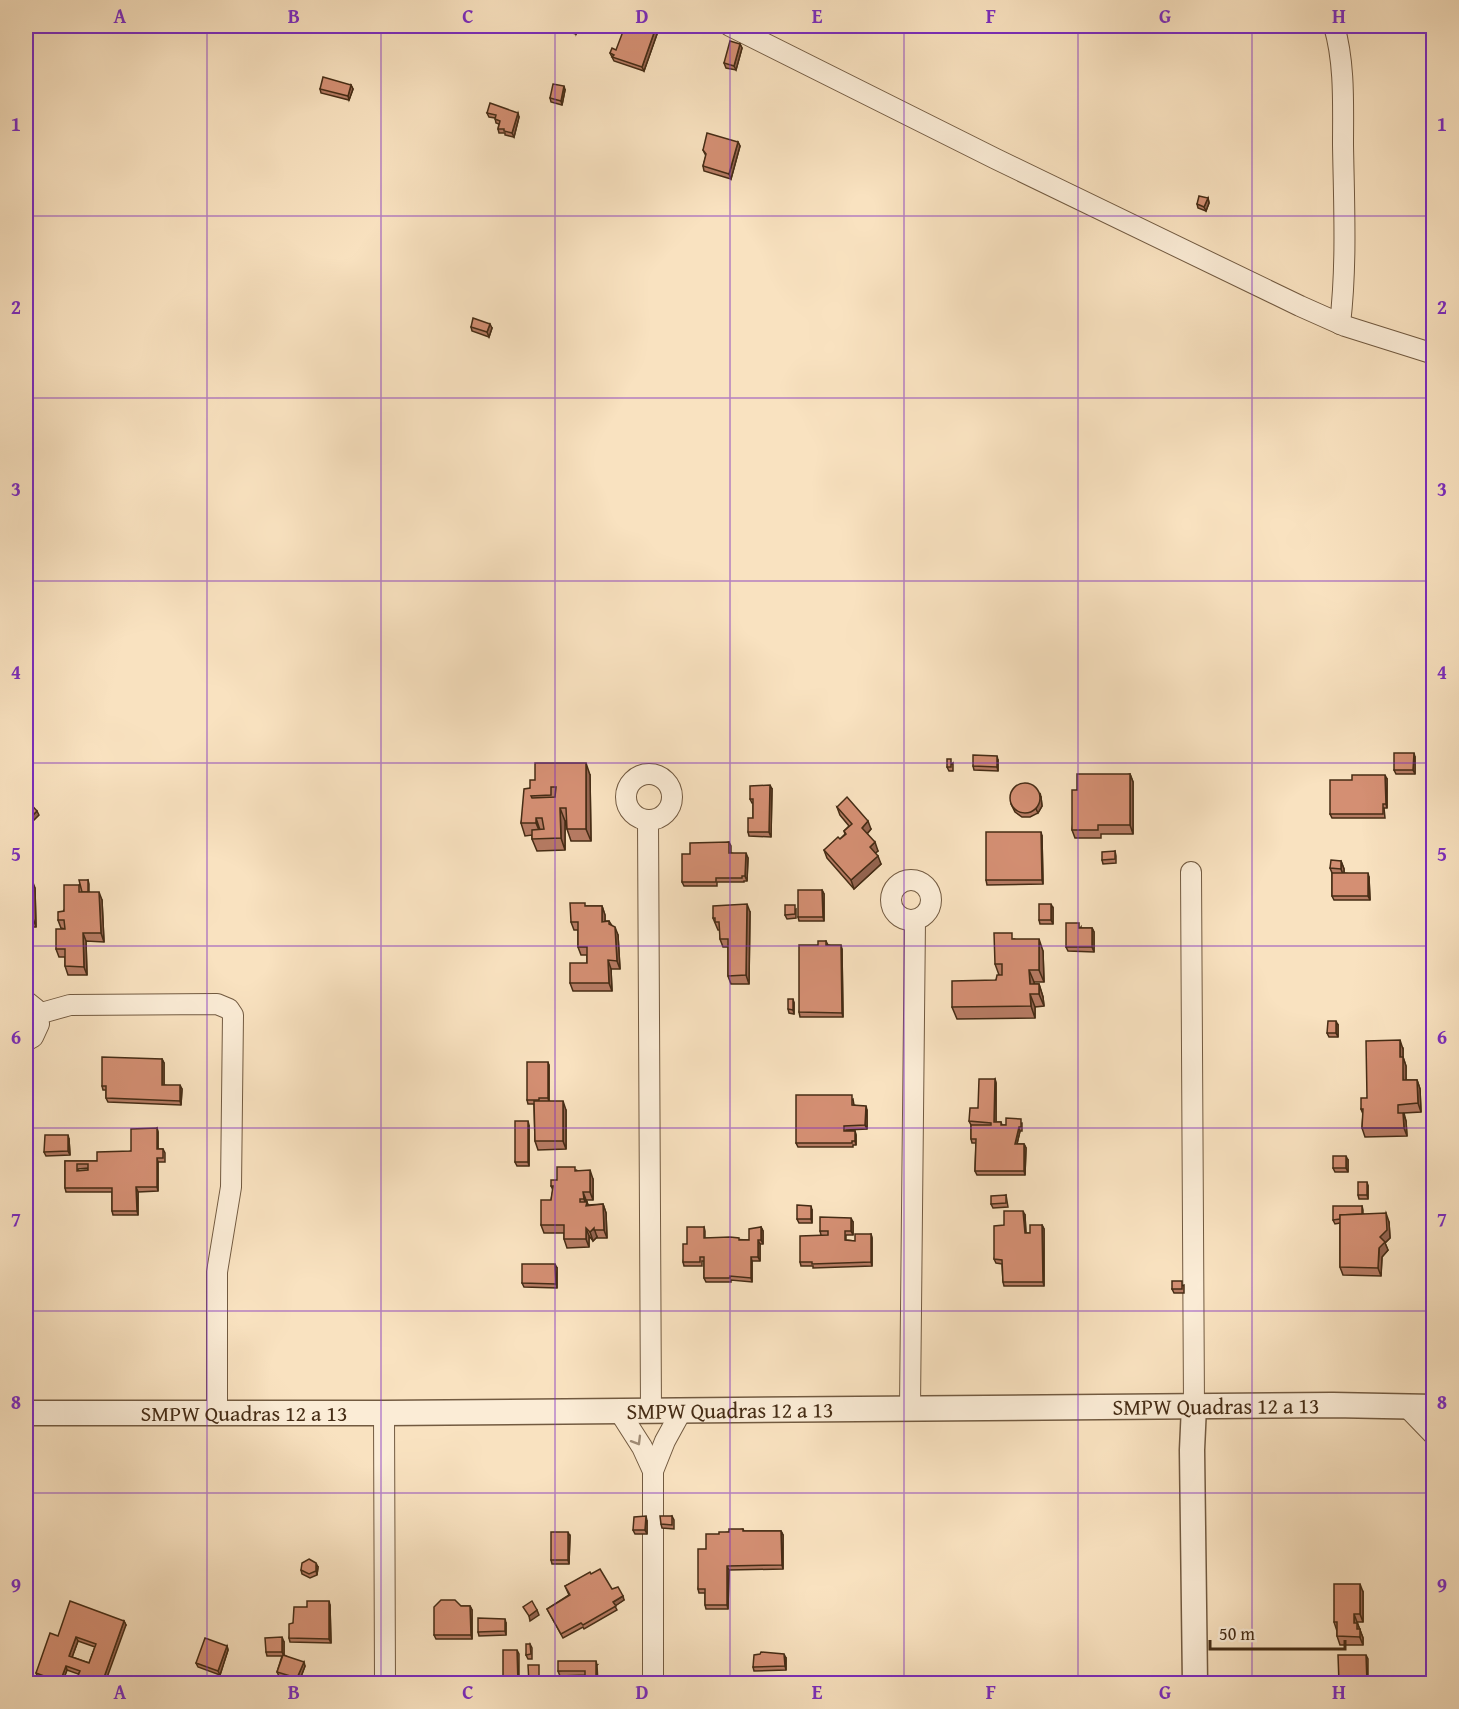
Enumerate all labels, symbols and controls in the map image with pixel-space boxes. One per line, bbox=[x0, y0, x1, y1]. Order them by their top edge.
text: A bbox=[114, 1, 127, 30]
text: B bbox=[288, 1, 300, 30]
text: C bbox=[462, 1, 474, 30]
text: D bbox=[635, 1, 649, 30]
text: E bbox=[812, 1, 823, 30]
text: F bbox=[986, 1, 996, 30]
text: G bbox=[1159, 1, 1171, 30]
text: H bbox=[1332, 1, 1346, 30]
text: 1 bbox=[11, 109, 21, 138]
text: 1 bbox=[1437, 109, 1447, 138]
text: 2 bbox=[11, 292, 21, 321]
text: 2 bbox=[1437, 292, 1447, 321]
text: 3 bbox=[11, 474, 21, 503]
text: 3 bbox=[1437, 474, 1447, 503]
text: 4 bbox=[11, 657, 21, 686]
text: 4 bbox=[1437, 657, 1447, 686]
text: 5 bbox=[11, 839, 21, 868]
text: 5 bbox=[1437, 839, 1447, 868]
text: 6 bbox=[11, 1022, 21, 1051]
text: 6 bbox=[1437, 1022, 1447, 1051]
text: 7 bbox=[11, 1204, 21, 1233]
text: 7 bbox=[1437, 1204, 1447, 1233]
text: 8 bbox=[11, 1387, 21, 1416]
text: 8 bbox=[1437, 1387, 1447, 1416]
street label: SMPW Quadras 12 a 13 bbox=[1112, 1389, 1320, 1423]
street label: SMPW Quadras 12 a 13 bbox=[626, 1393, 834, 1427]
street label: SMPW Quadras 12 a 13 bbox=[141, 1397, 347, 1429]
one-way arrow bbox=[630, 1434, 641, 1445]
text: 9 bbox=[11, 1570, 21, 1599]
text: 9 bbox=[1437, 1570, 1447, 1599]
scale bar bbox=[1210, 1613, 1345, 1651]
text: 50 m bbox=[1219, 1620, 1255, 1647]
text: A bbox=[114, 1677, 127, 1706]
text: B bbox=[288, 1677, 300, 1706]
text: C bbox=[462, 1677, 474, 1706]
text: D bbox=[635, 1677, 649, 1706]
text: E bbox=[812, 1677, 823, 1706]
text: F bbox=[986, 1677, 996, 1706]
text: G bbox=[1159, 1677, 1171, 1706]
text: H bbox=[1332, 1677, 1346, 1706]

